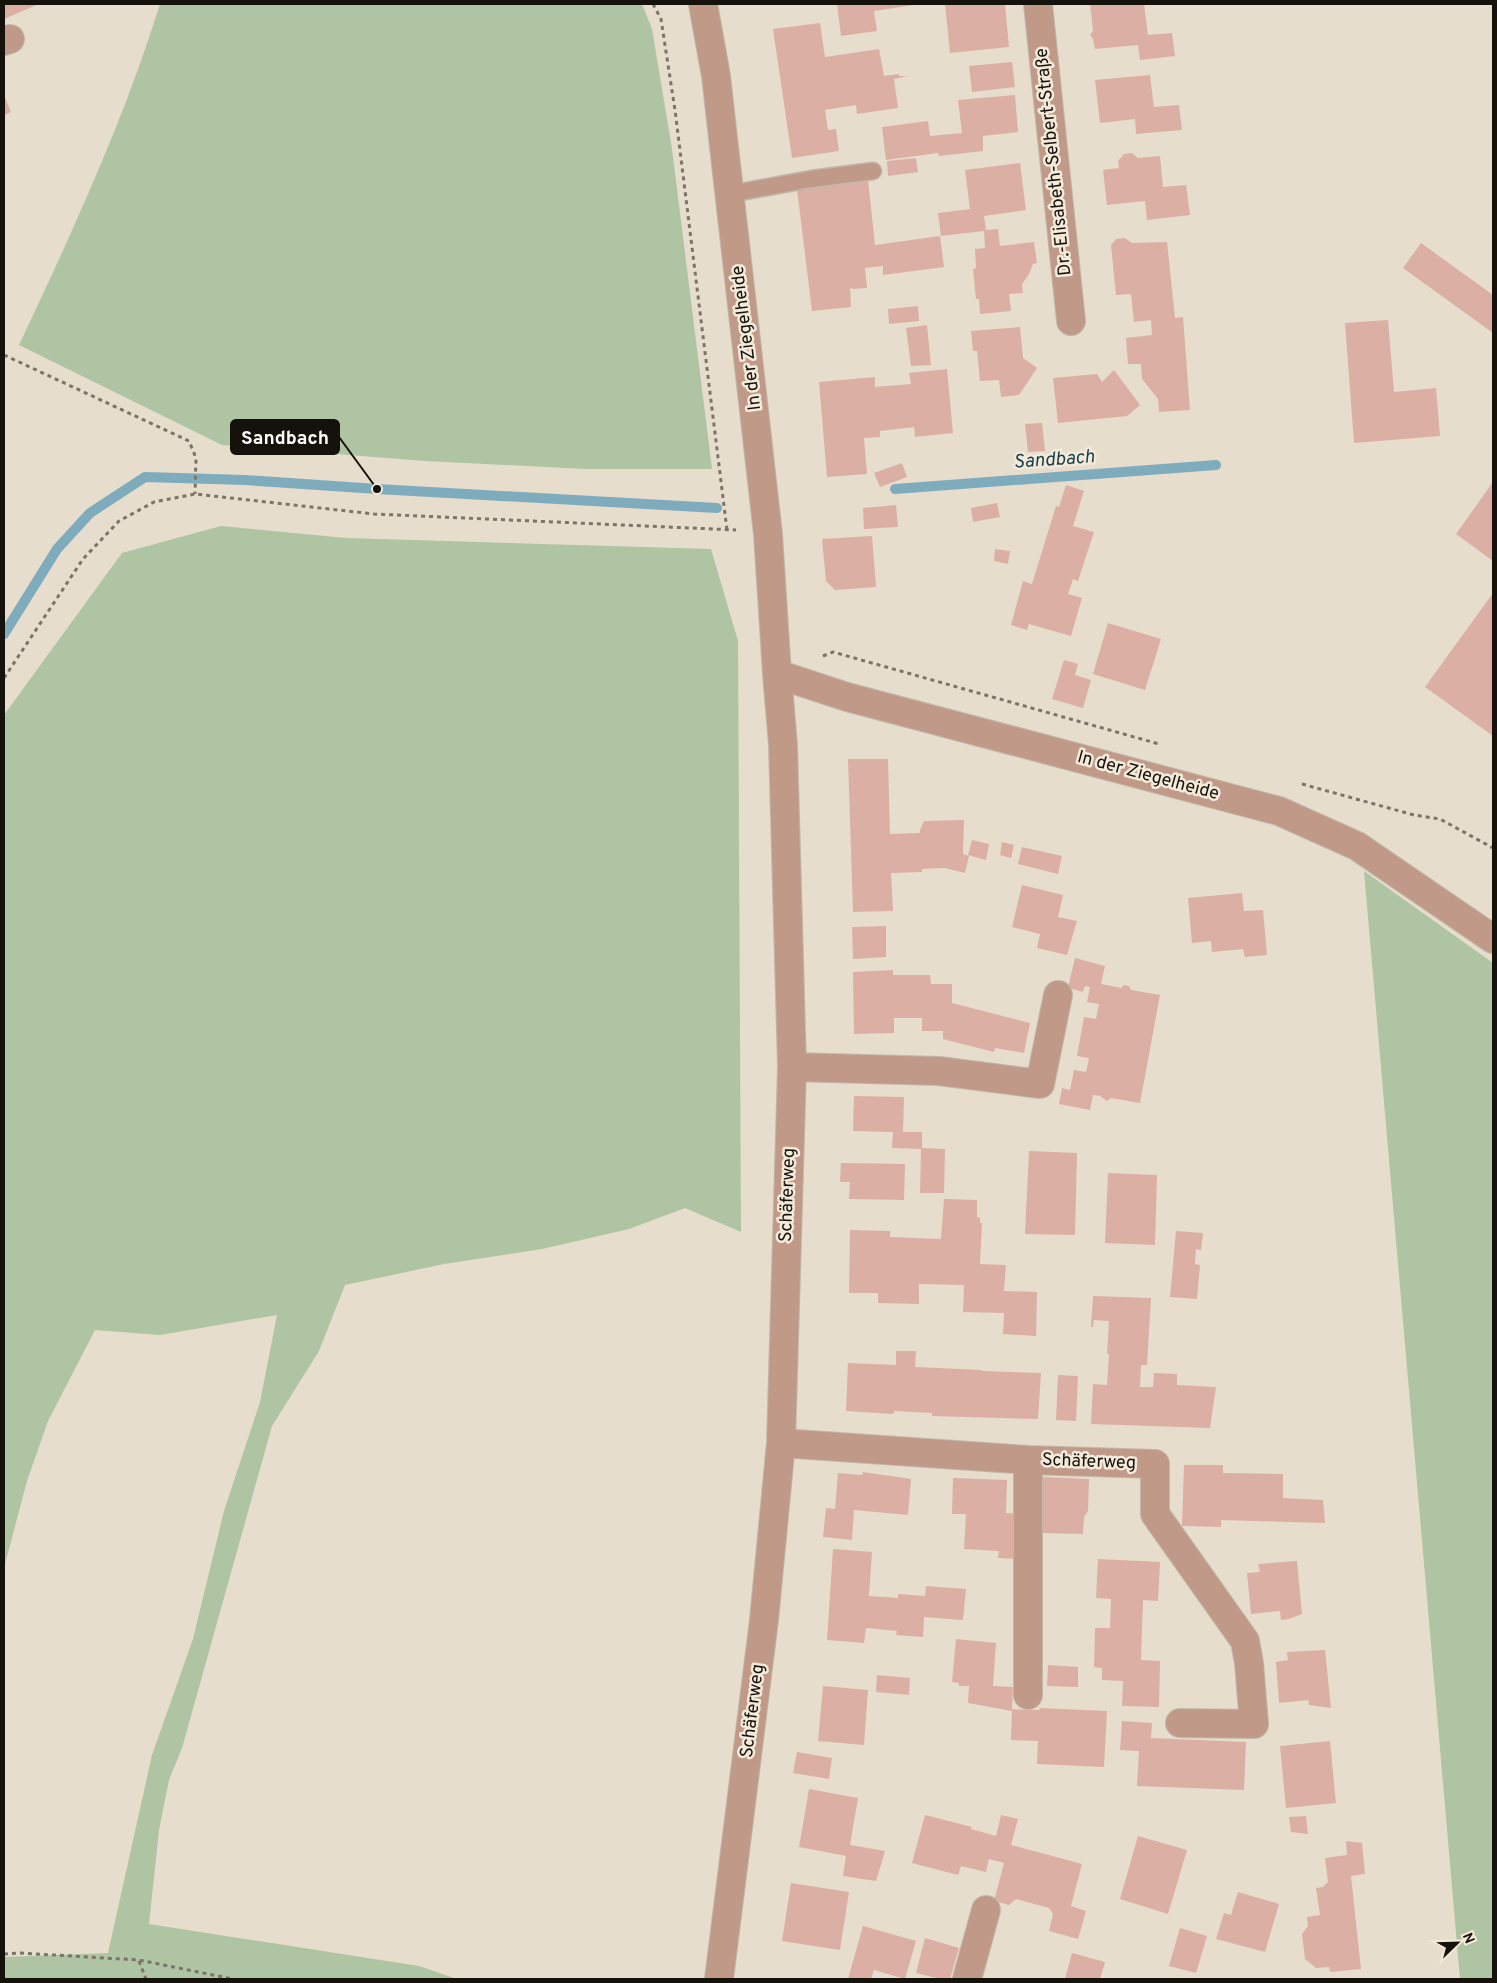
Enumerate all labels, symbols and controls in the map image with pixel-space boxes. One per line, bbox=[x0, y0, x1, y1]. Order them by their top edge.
street label: Dr.-Elisabeth-Selbert-Straße bbox=[1031, 47, 1077, 277]
street label: In der Ziegelheide bbox=[727, 264, 767, 412]
callout: Sandbach bbox=[231, 420, 339, 454]
text: Sandbach bbox=[241, 427, 329, 451]
water label: Sandbach bbox=[1013, 445, 1096, 475]
street label: In der Ziegelheide bbox=[1075, 746, 1221, 806]
street label: Schäferweg bbox=[775, 1147, 801, 1243]
street label: Schäferweg bbox=[1041, 1449, 1137, 1475]
street label: Schäferweg bbox=[736, 1663, 770, 1759]
north arrow bbox=[1432, 1918, 1482, 1968]
text: N bbox=[1458, 1931, 1477, 1946]

